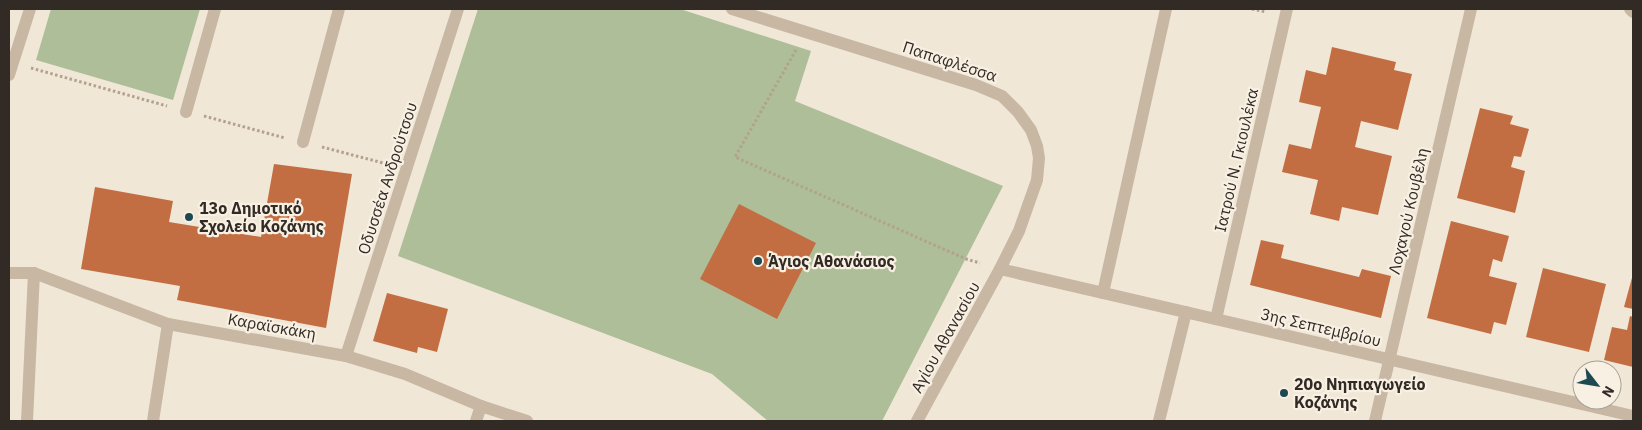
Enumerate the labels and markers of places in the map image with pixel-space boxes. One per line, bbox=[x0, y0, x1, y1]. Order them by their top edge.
place label: 13ο Δημοτικό Σχολείο Κοζάνης bbox=[199, 198, 324, 236]
marker: 13ο Δημοτικό Σχολείο Κοζάνης bbox=[183, 211, 195, 223]
place label: Άγιος Αθανάσιος bbox=[768, 251, 895, 271]
marker: Άγιος Αθανάσιος bbox=[752, 255, 764, 267]
place label: 20ο Νηπιαγωγείο Κοζάνης bbox=[1294, 374, 1426, 412]
marker: 20ο Νηπιαγωγείο Κοζάνης bbox=[1278, 387, 1290, 399]

